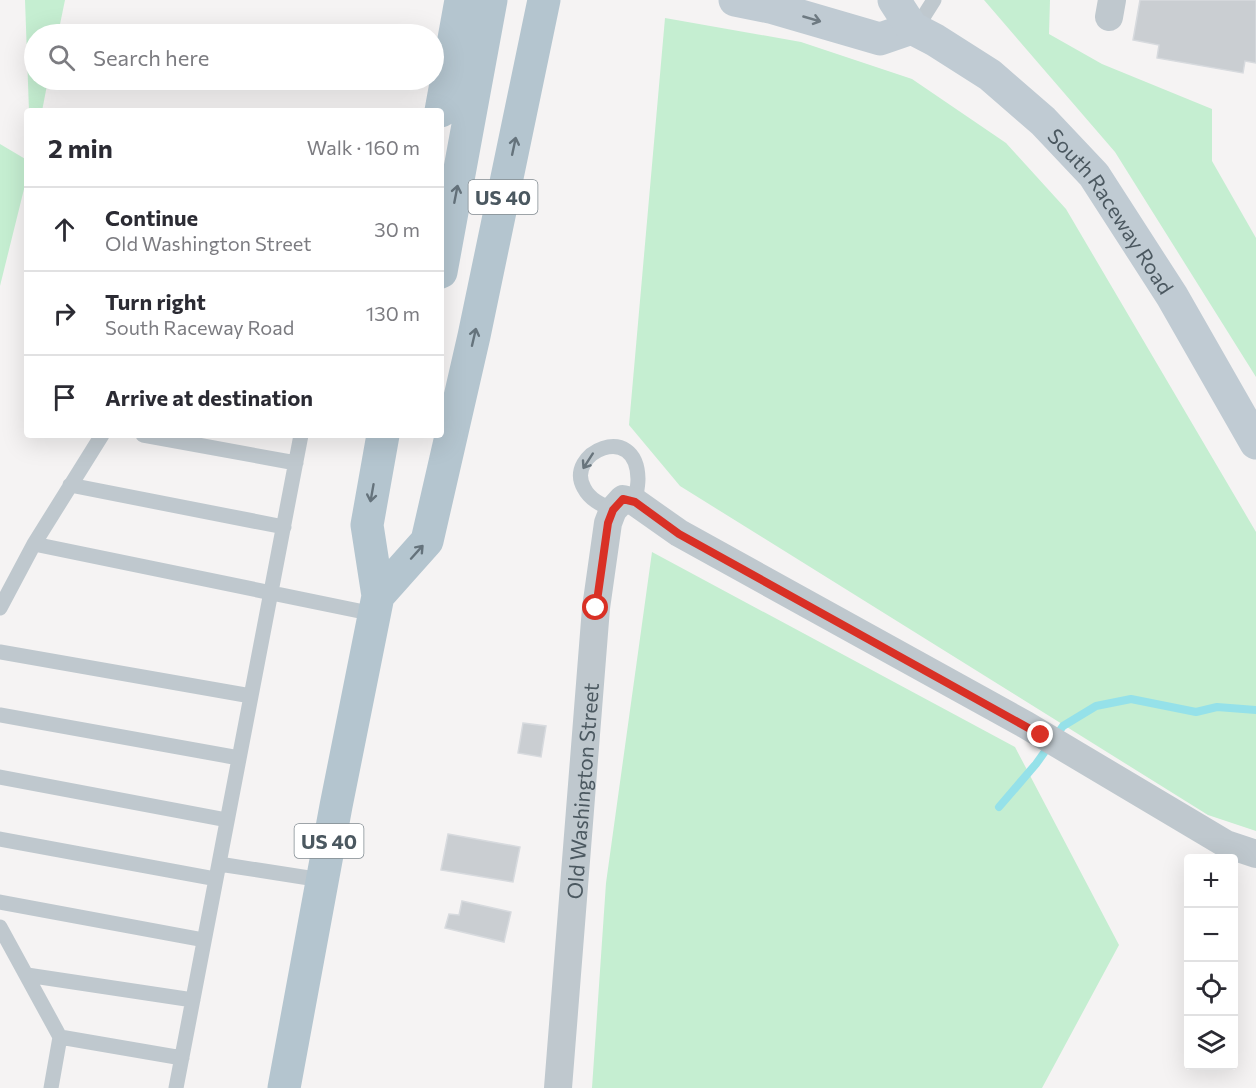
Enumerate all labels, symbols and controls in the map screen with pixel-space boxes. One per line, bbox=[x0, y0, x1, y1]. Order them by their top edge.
one-way arrow bbox=[802, 13, 821, 25]
search box bbox=[24, 24, 444, 90]
icon: search bbox=[45, 41, 78, 74]
text: Search here bbox=[93, 44, 209, 71]
street label: South Raceway Road bbox=[1043, 123, 1180, 298]
text: 2 min bbox=[48, 132, 113, 163]
text: Walk · 160 m bbox=[307, 135, 420, 159]
one-way arrow bbox=[509, 137, 520, 156]
road number: US 40 bbox=[468, 180, 538, 214]
one-way arrow bbox=[451, 185, 462, 204]
text: Continue bbox=[105, 204, 198, 231]
icon: ahead bbox=[48, 213, 81, 246]
text: 30 m bbox=[374, 217, 420, 241]
text: Old Washington Street bbox=[105, 231, 311, 255]
text: Turn right bbox=[105, 288, 206, 315]
icon: right bbox=[48, 297, 81, 330]
text: 130 m bbox=[366, 301, 420, 325]
text: South Raceway Road bbox=[105, 315, 294, 339]
one-way arrow bbox=[469, 327, 480, 347]
icon: arrive bbox=[48, 381, 81, 414]
text: Arrive at destination bbox=[105, 384, 313, 411]
one-way arrow bbox=[582, 453, 595, 470]
one-way arrow bbox=[367, 482, 378, 502]
one-way arrow bbox=[410, 545, 424, 560]
route start bbox=[582, 594, 608, 620]
street label: Old Washington Street bbox=[560, 682, 603, 900]
route end bbox=[1027, 721, 1053, 747]
road number: US 40 bbox=[294, 824, 364, 858]
map controls bbox=[1184, 854, 1238, 1070]
button: + bbox=[1184, 854, 1238, 908]
button: − bbox=[1184, 908, 1238, 962]
button: locate bbox=[1184, 962, 1238, 1016]
button: layers bbox=[1184, 1016, 1238, 1070]

